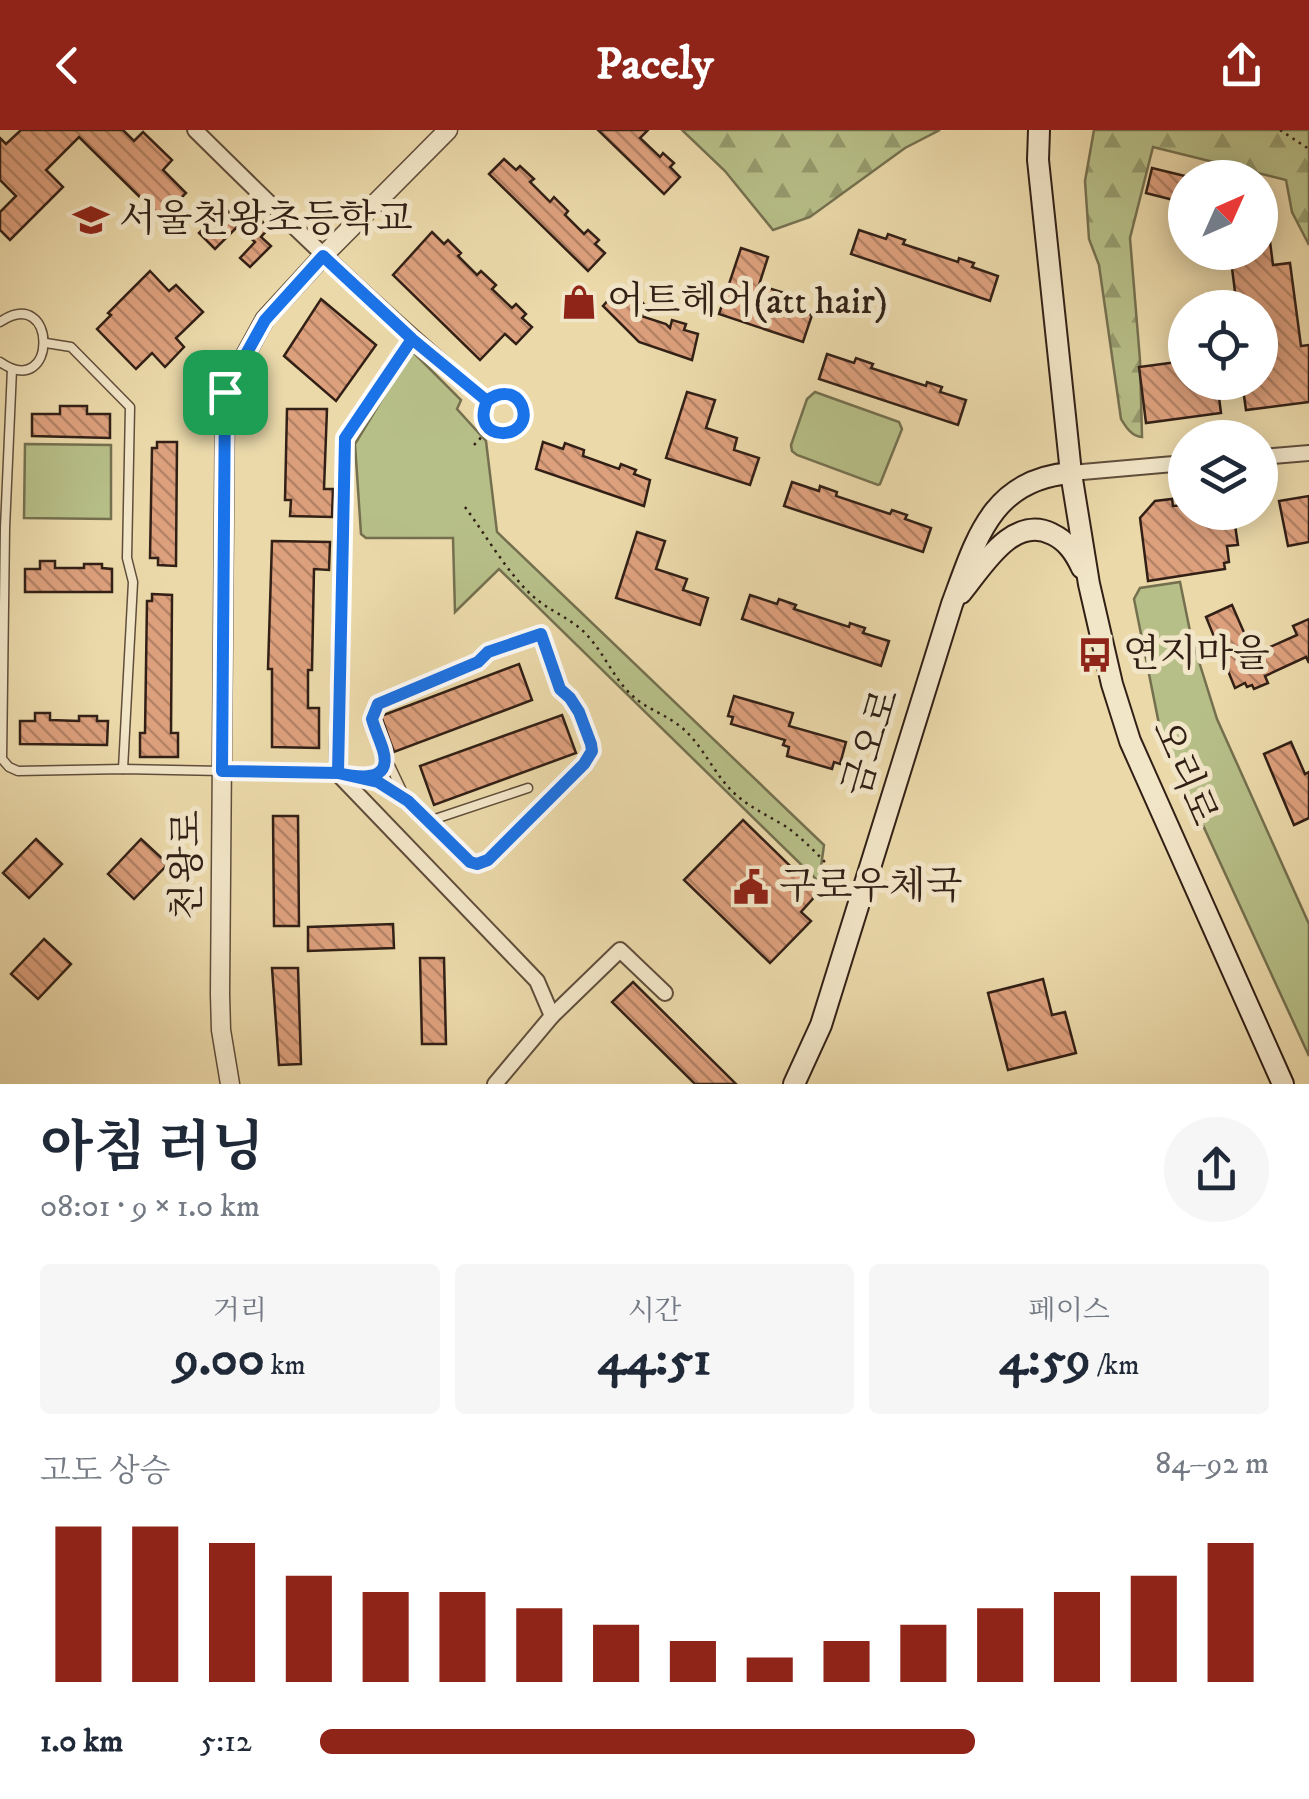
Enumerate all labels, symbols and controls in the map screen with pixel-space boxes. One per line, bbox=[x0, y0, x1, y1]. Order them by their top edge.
text: Pacely bbox=[596, 37, 713, 93]
icon: back bbox=[40, 38, 95, 93]
icon: share bbox=[1214, 38, 1269, 93]
north arrow bbox=[1168, 160, 1278, 270]
map controls bbox=[1168, 160, 1278, 530]
place label: 서울천왕초등학교 bbox=[119, 196, 413, 244]
school or university icon: 서울천왕초등학교 bbox=[72, 201, 110, 239]
place label: 어트헤어(att hair) bbox=[607, 278, 888, 326]
shop icon: 어트헤어(att hair) bbox=[560, 283, 598, 321]
button: locate bbox=[1168, 290, 1278, 400]
pin bbox=[183, 350, 268, 435]
icon: arrive bbox=[198, 365, 253, 420]
button: layers bbox=[1168, 420, 1278, 530]
place label: 연지마을 bbox=[1123, 631, 1270, 679]
bus stop icon: 연지마을 bbox=[1076, 636, 1114, 674]
street label: 금오로 bbox=[833, 683, 911, 803]
street label: 오리로 bbox=[1140, 713, 1228, 833]
street label: 천왕로 bbox=[164, 810, 212, 920]
place label: 구로우체국 bbox=[779, 863, 963, 911]
public building icon: 구로우체국 bbox=[732, 868, 770, 906]
text: 아침 러닝 bbox=[40, 1115, 264, 1184]
button: share bbox=[1164, 1117, 1269, 1222]
text: 08:01 · 9 × 1.0 km bbox=[40, 1187, 260, 1227]
text: 거리 bbox=[213, 1293, 267, 1328]
text: 시간 bbox=[627, 1293, 682, 1328]
text: 페이스 bbox=[1029, 1293, 1110, 1328]
text: 9.00 bbox=[174, 1328, 265, 1391]
text: 44:51 bbox=[598, 1328, 711, 1391]
text: 4:59 bbox=[999, 1328, 1091, 1391]
text: km bbox=[265, 1348, 306, 1383]
text: /km bbox=[1091, 1348, 1139, 1383]
text: 84–92 m bbox=[1155, 1444, 1269, 1484]
text: 고도 상승 bbox=[40, 1452, 171, 1492]
text: 1.0 km bbox=[40, 1722, 123, 1762]
text: 5:12 bbox=[200, 1722, 252, 1762]

